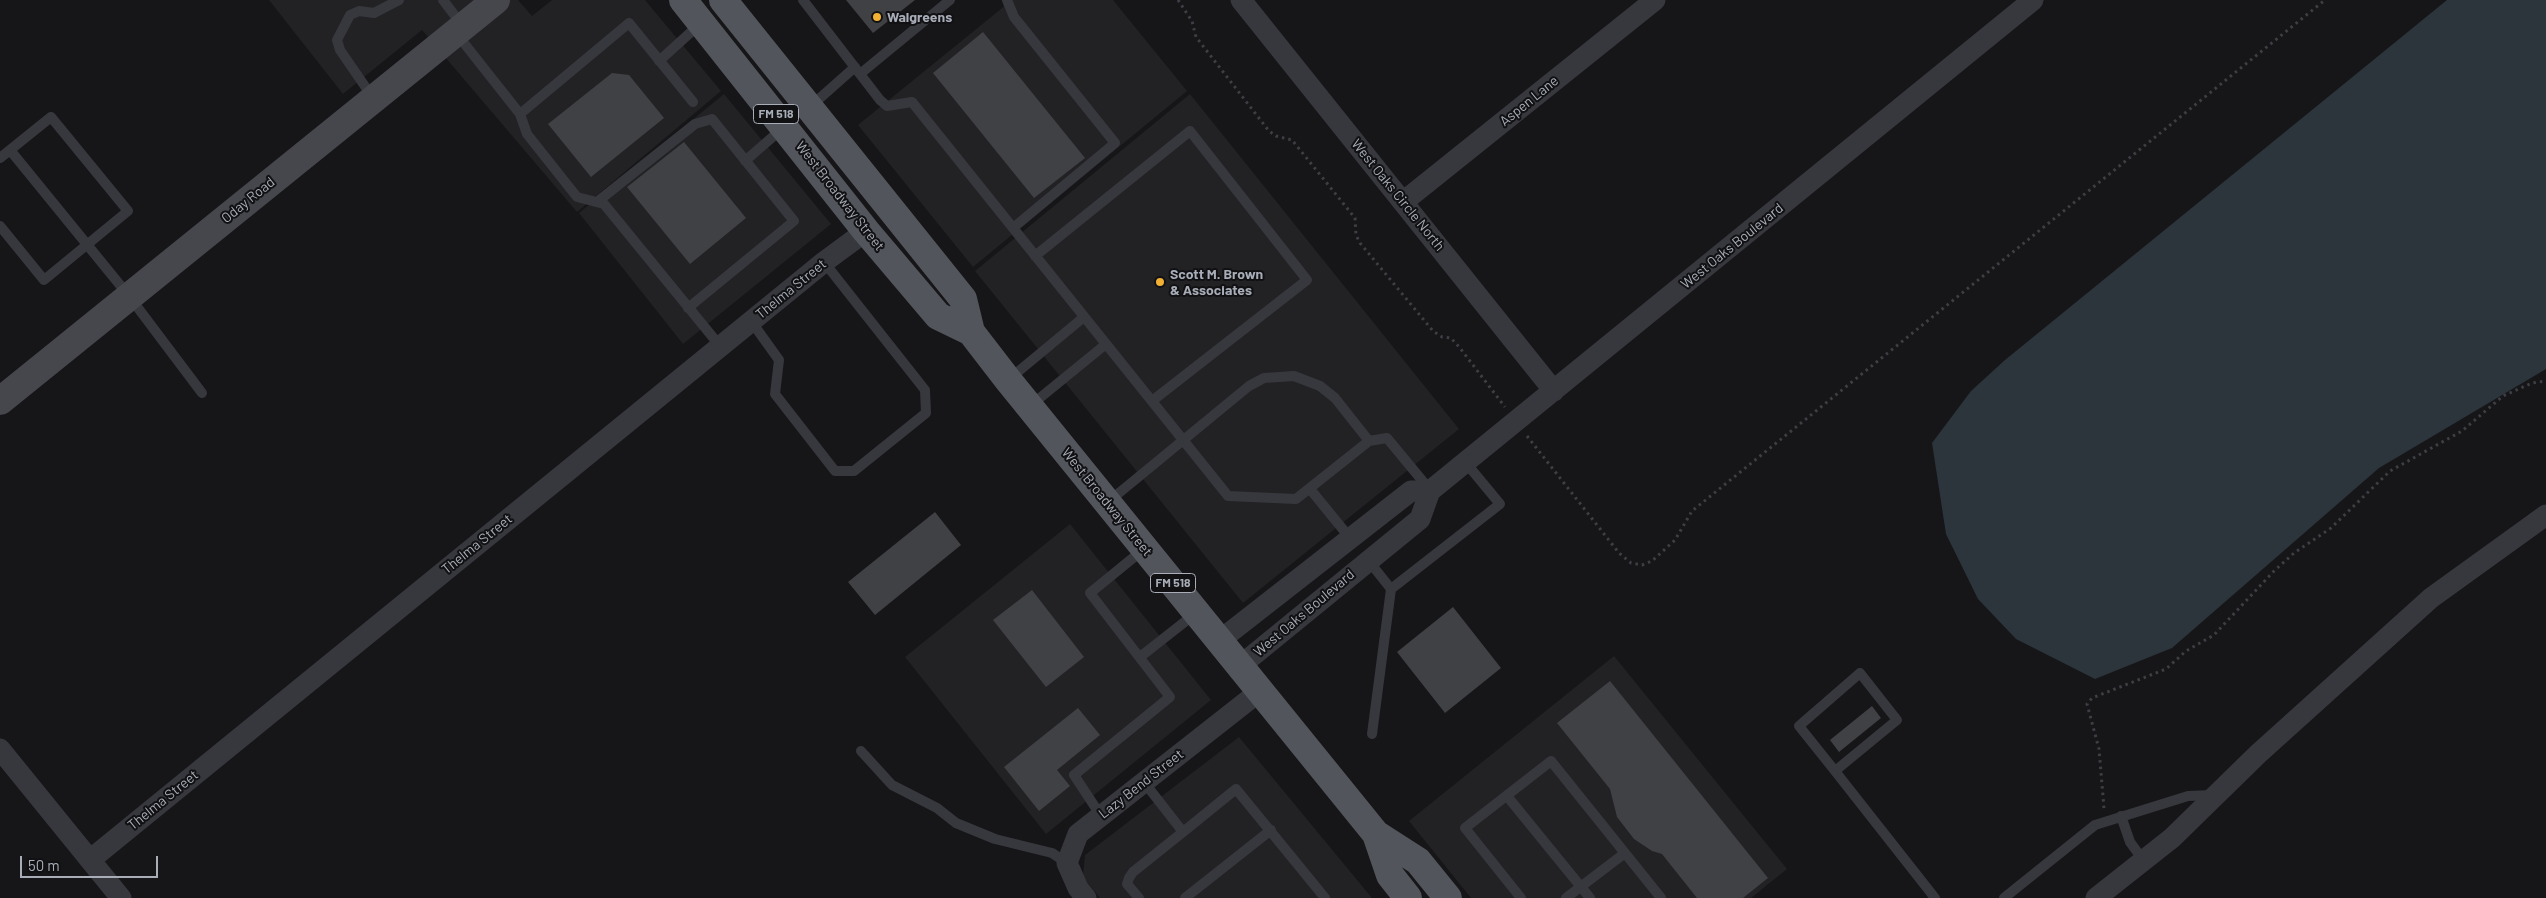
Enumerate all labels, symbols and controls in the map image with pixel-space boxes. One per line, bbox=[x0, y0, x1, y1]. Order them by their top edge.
place label: Walgreens bbox=[887, 9, 952, 25]
marker: Walgreens bbox=[871, 11, 883, 23]
street label: Aspen Lane bbox=[1496, 72, 1562, 130]
road number: FM 518 bbox=[754, 105, 798, 124]
street label: West Oaks Circle North bbox=[1348, 136, 1448, 254]
street label: West Broadway Street bbox=[792, 138, 888, 254]
street label: Oday Road bbox=[218, 173, 278, 227]
street label: West Oaks Boulevard bbox=[1678, 200, 1786, 292]
street label: Thelma Street bbox=[752, 255, 830, 323]
place label: Scott M. Brown & Associates bbox=[1170, 266, 1263, 298]
marker: Scott M. Brown & Associates bbox=[1154, 276, 1166, 288]
street label: West Broadway Street bbox=[1058, 445, 1156, 559]
street label: Thelma Street bbox=[438, 510, 516, 578]
street label: West Oaks Boulevard bbox=[1250, 566, 1358, 660]
road number: FM 518 bbox=[1150, 574, 1196, 592]
street label: Lazy Bend Street bbox=[1095, 746, 1187, 822]
street label: Thelma Street bbox=[124, 766, 202, 834]
scale bar bbox=[22, 846, 160, 878]
text: 50 m bbox=[28, 856, 60, 874]

